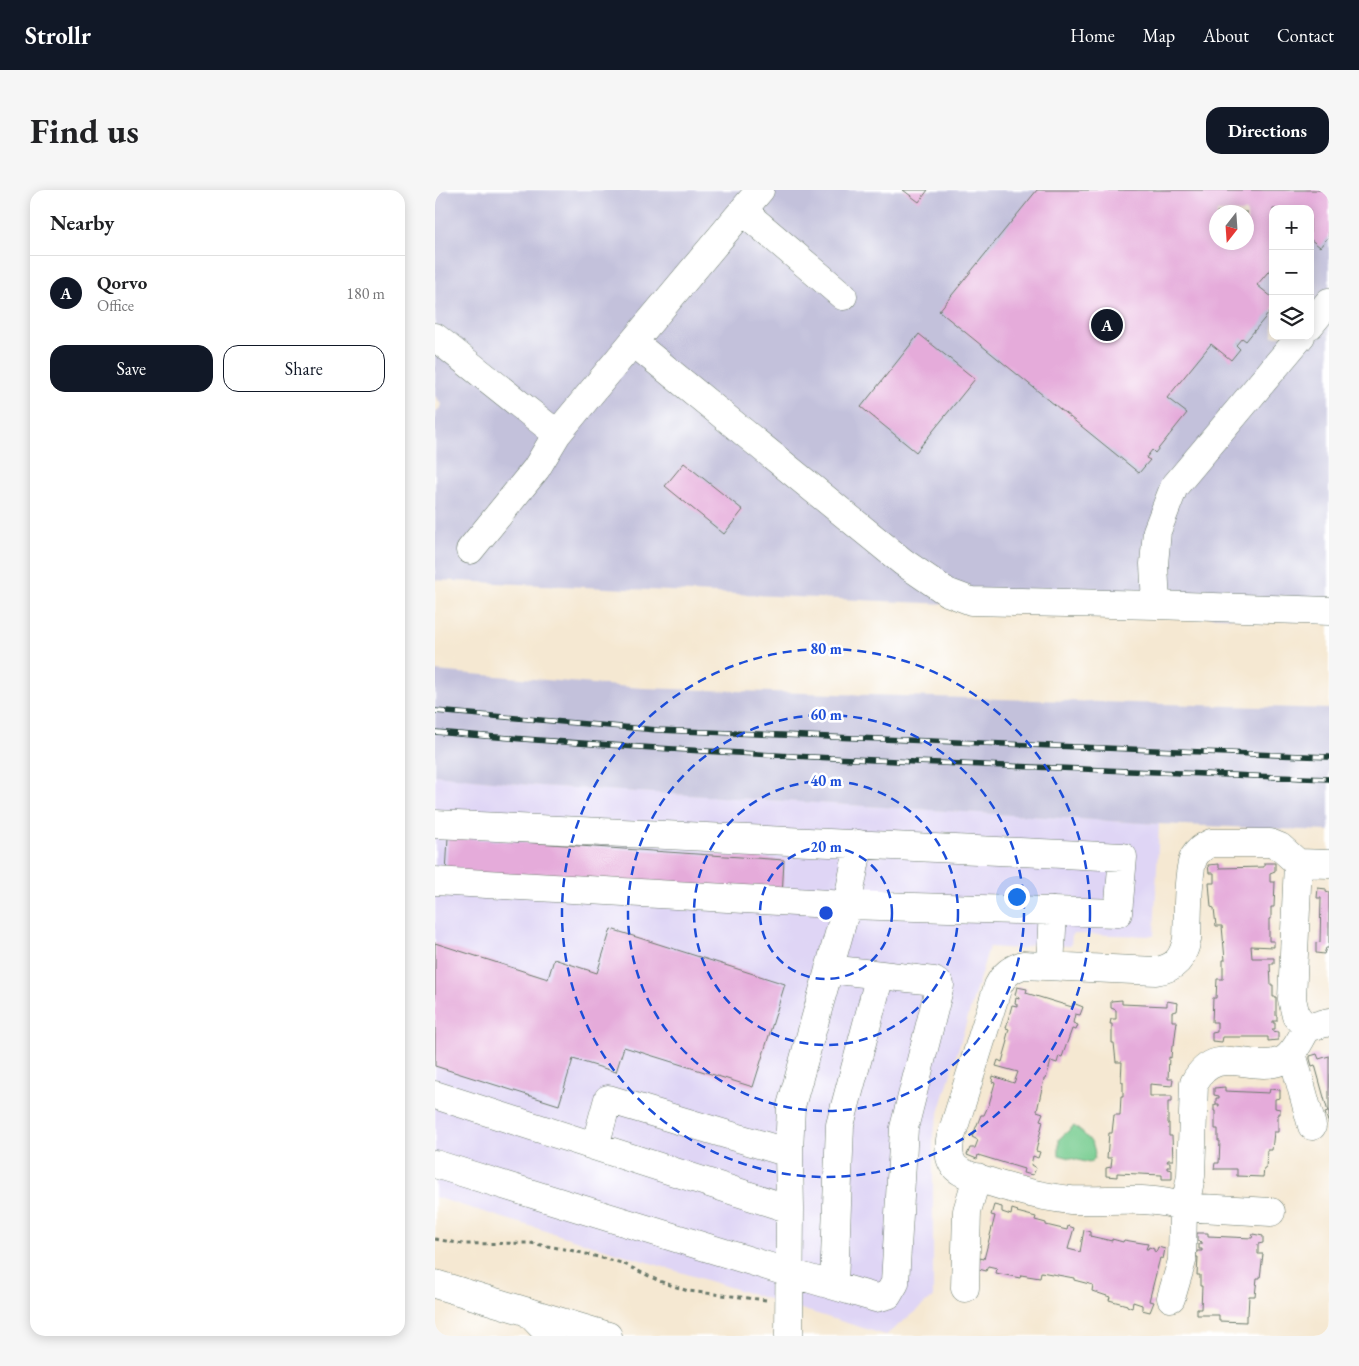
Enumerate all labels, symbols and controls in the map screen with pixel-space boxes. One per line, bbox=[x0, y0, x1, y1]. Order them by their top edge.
text: Strollr bbox=[25, 20, 91, 51]
text: Home bbox=[1070, 24, 1115, 47]
text: Map bbox=[1143, 24, 1175, 47]
text: About bbox=[1203, 24, 1249, 47]
text: Contact bbox=[1277, 24, 1334, 47]
button: Directions bbox=[1206, 107, 1329, 154]
text: Find us bbox=[30, 108, 139, 153]
north arrow bbox=[1209, 205, 1254, 250]
map controls bbox=[1269, 205, 1314, 340]
button: + bbox=[1269, 205, 1314, 250]
text: Nearby bbox=[50, 209, 114, 236]
button: − bbox=[1269, 250, 1314, 295]
text: Qorvo bbox=[97, 270, 147, 295]
text: A bbox=[60, 283, 72, 304]
text: 180 m bbox=[346, 283, 385, 304]
text: Office bbox=[97, 295, 134, 316]
button: layers bbox=[1269, 295, 1314, 340]
pin: A bbox=[1091, 306, 1123, 344]
button: Save bbox=[50, 345, 213, 392]
button: Share bbox=[223, 345, 385, 392]
text: 80 m bbox=[810, 639, 842, 658]
text: 60 m bbox=[810, 705, 842, 724]
text: 40 m bbox=[810, 771, 842, 790]
text: 20 m bbox=[810, 837, 842, 856]
your location bbox=[1004, 884, 1030, 910]
centre of rings bbox=[817, 904, 835, 922]

